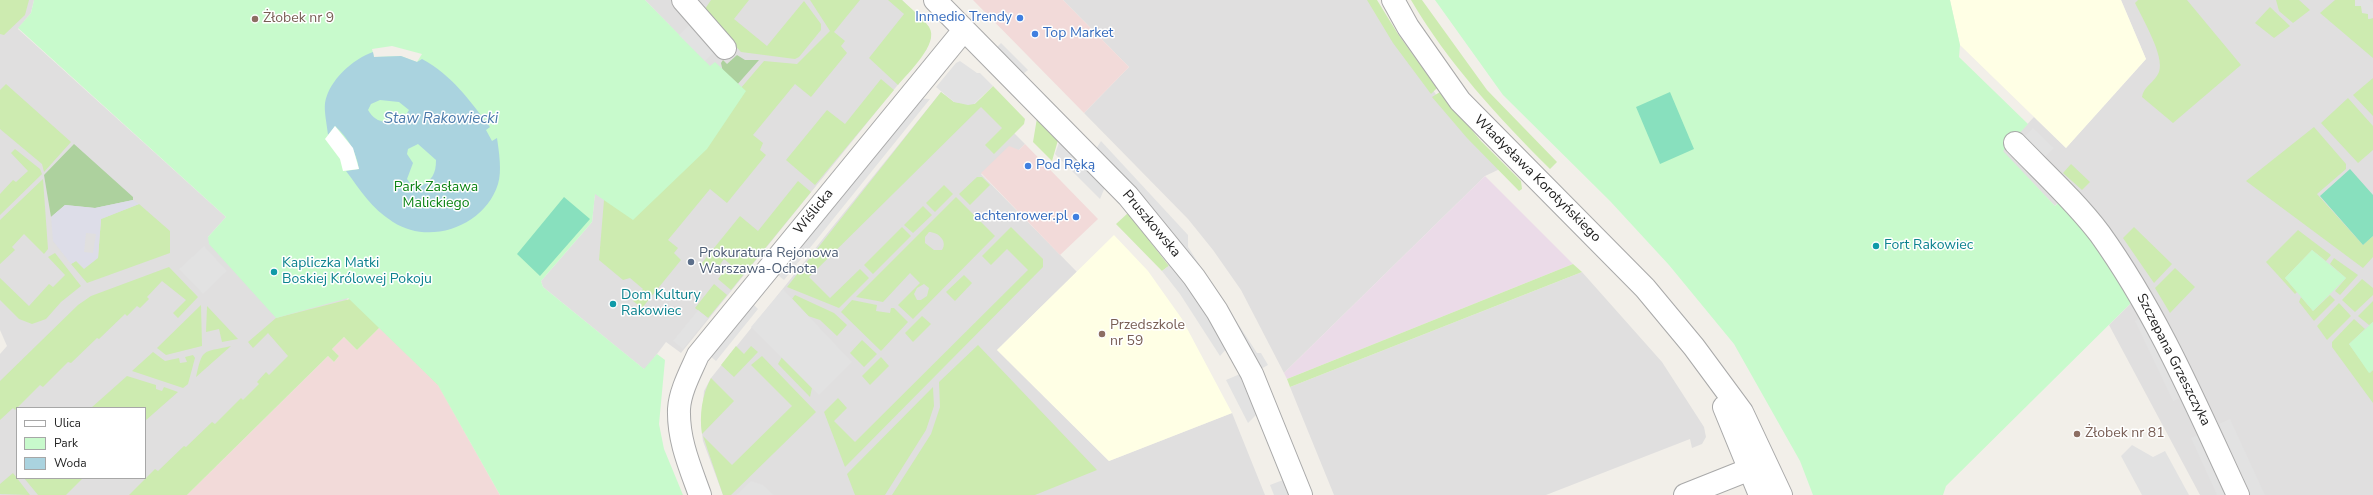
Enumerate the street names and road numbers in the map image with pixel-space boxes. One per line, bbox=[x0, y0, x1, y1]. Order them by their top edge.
street label: Władysława Korotyńskiego bbox=[1470, 112, 1604, 246]
street label: Wiślicka bbox=[791, 186, 837, 238]
street label: Pruszkowska bbox=[1118, 187, 1184, 261]
street label: Szczepana Grzeszczyka bbox=[2132, 291, 2214, 429]

